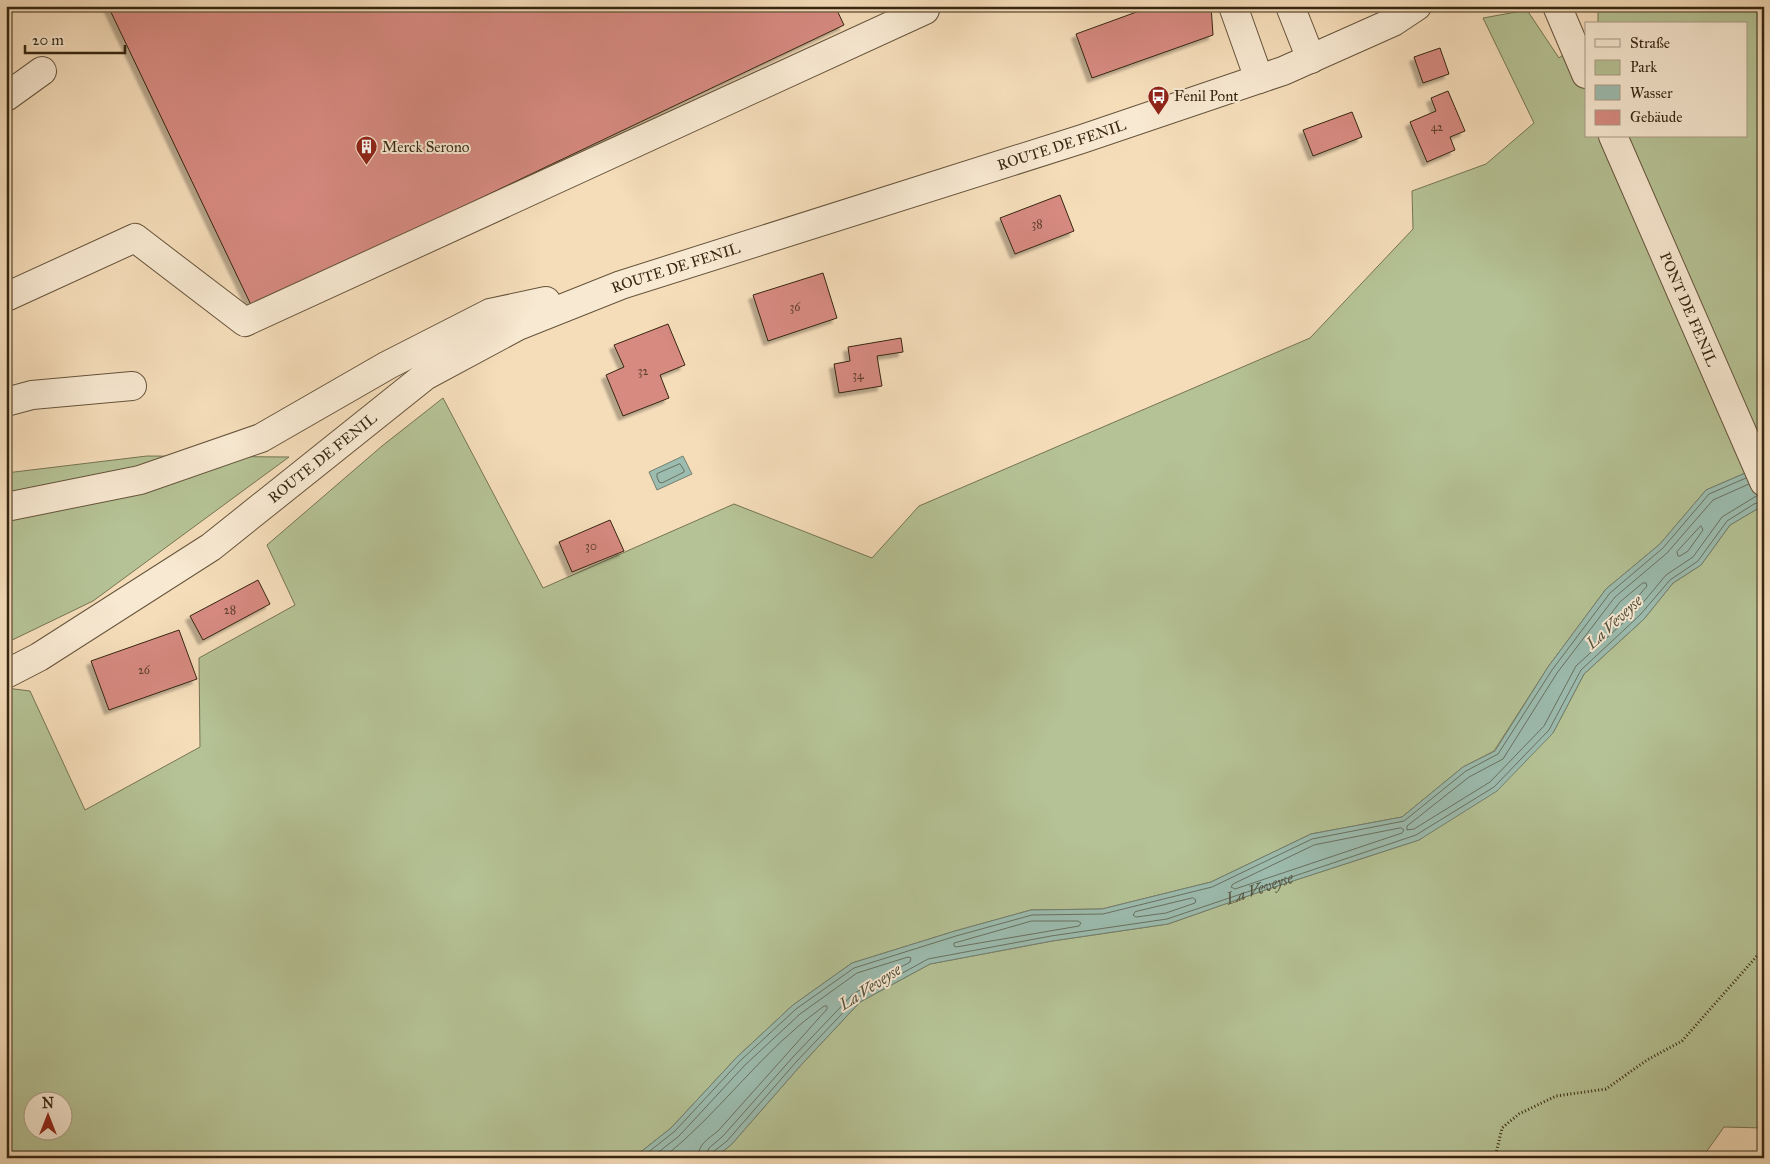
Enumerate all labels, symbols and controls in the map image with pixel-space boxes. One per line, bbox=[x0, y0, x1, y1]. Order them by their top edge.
scale bar bbox=[25, 22, 125, 54]
legend bbox=[1585, 22, 1748, 138]
text: 20 m bbox=[32, 31, 64, 49]
text: Straße bbox=[1630, 34, 1670, 52]
text: Park bbox=[1630, 58, 1657, 76]
bus stop icon: Fenil Pont bbox=[1146, 84, 1170, 115]
text: Wasser bbox=[1630, 84, 1673, 102]
place label: Fenil Pont bbox=[1174, 87, 1239, 105]
text: Gebäude bbox=[1630, 108, 1683, 126]
street label: ROUTE DE FENIL bbox=[995, 116, 1128, 174]
house number: 42 bbox=[1431, 120, 1443, 134]
building icon: Merck Serono bbox=[354, 135, 378, 166]
place label: Merck Serono bbox=[382, 138, 470, 156]
house number: 38 bbox=[1031, 217, 1043, 231]
street label: ROUTE DE FENIL bbox=[609, 239, 742, 297]
street label: PONT DE FENIL bbox=[1656, 249, 1721, 369]
house number: 36 bbox=[790, 300, 801, 314]
house number: 32 bbox=[638, 364, 648, 378]
house number: 34 bbox=[852, 368, 864, 382]
street label: ROUTE DE FENIL bbox=[264, 409, 381, 507]
house number: 30 bbox=[585, 539, 597, 553]
water label: La Veveyse bbox=[1581, 591, 1647, 653]
house number: 28 bbox=[224, 603, 236, 617]
house number: 26 bbox=[138, 663, 151, 677]
water label: La Veveyse bbox=[1222, 867, 1296, 908]
water label: La Veveyse bbox=[835, 959, 905, 1014]
north arrow bbox=[22, 1092, 72, 1142]
text: N bbox=[42, 1095, 54, 1112]

